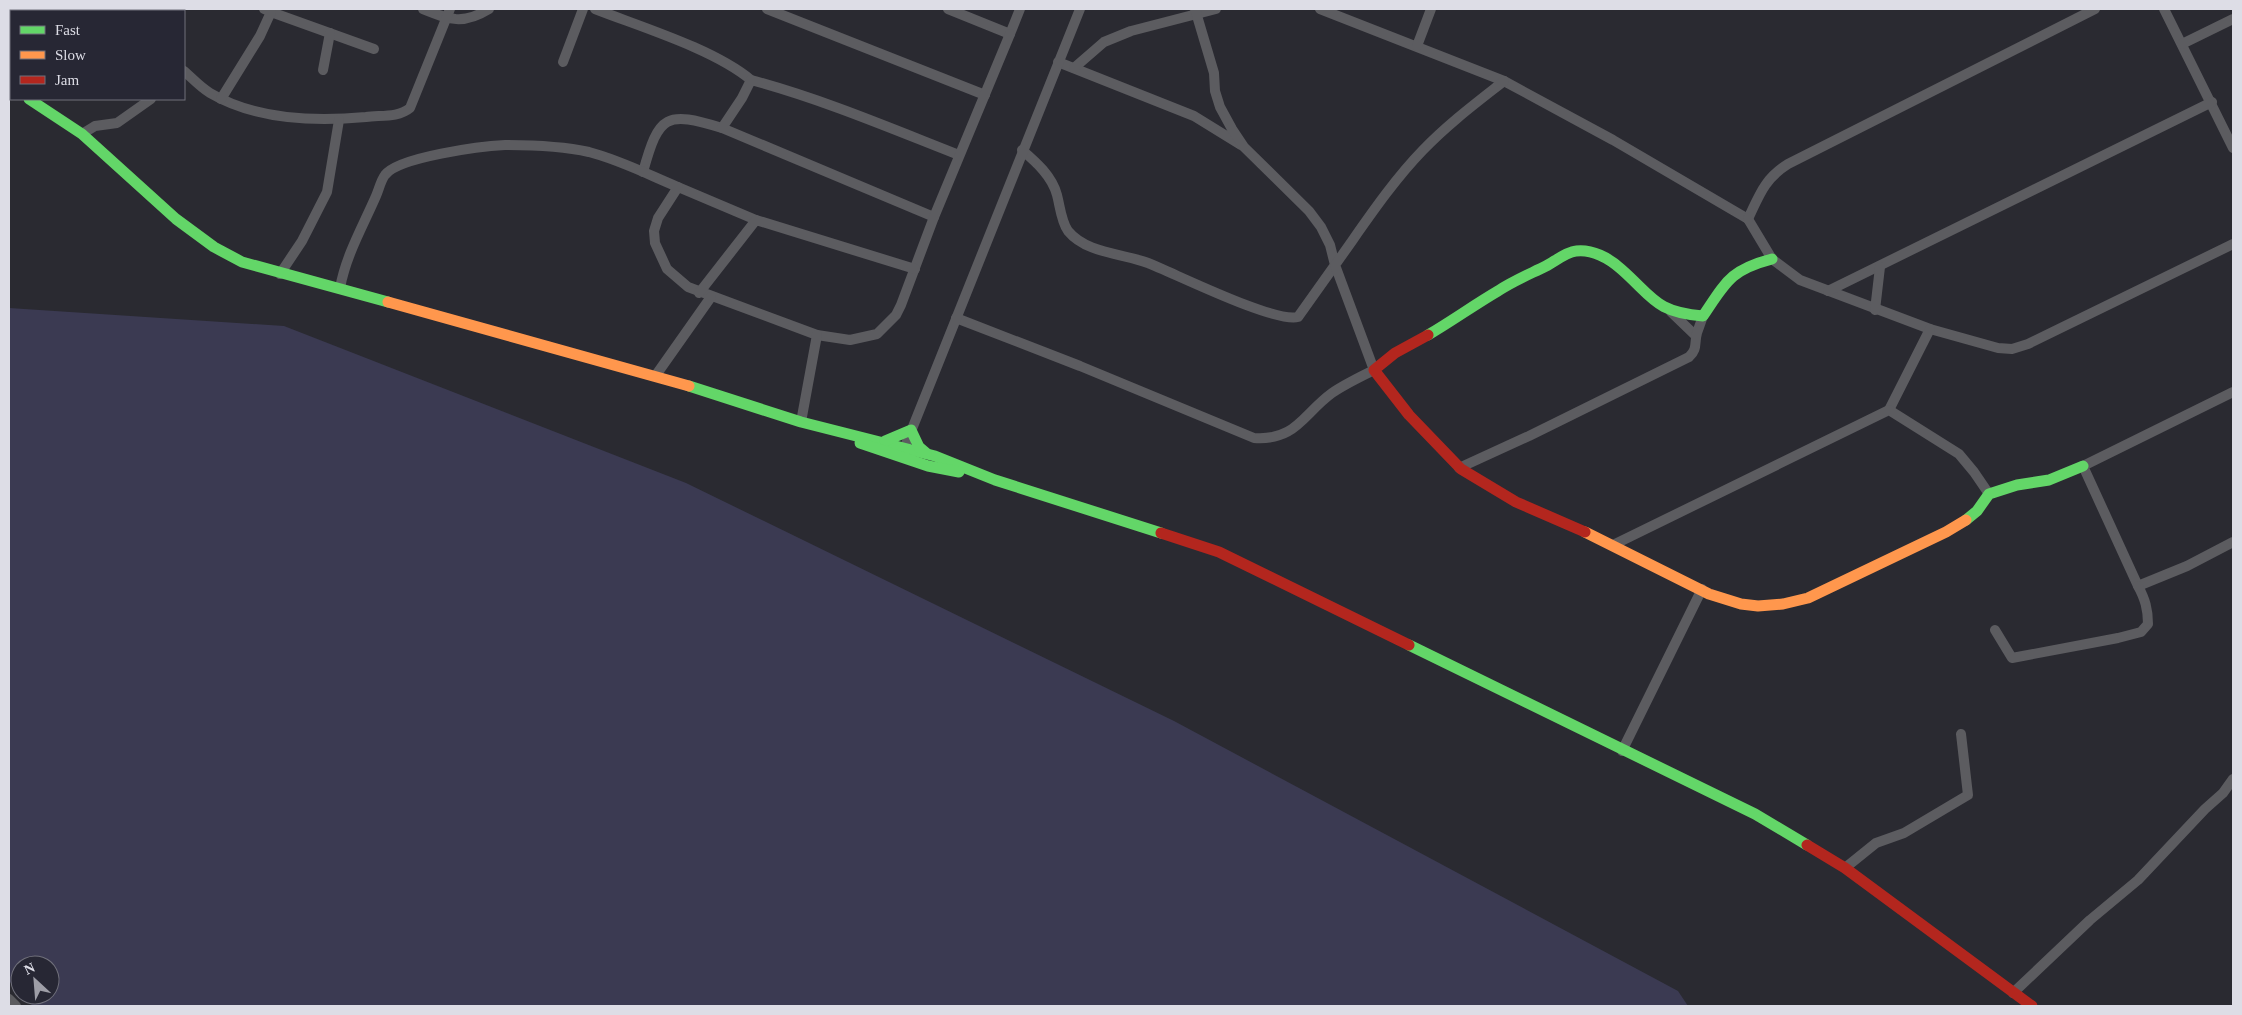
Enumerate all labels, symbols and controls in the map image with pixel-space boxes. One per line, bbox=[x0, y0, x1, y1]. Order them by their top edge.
legend bbox=[10, 10, 185, 100]
text: Fast bbox=[55, 22, 81, 38]
text: Slow bbox=[55, 47, 86, 63]
text: Jam bbox=[55, 72, 79, 88]
north arrow bbox=[10, 955, 60, 1005]
text: N bbox=[22, 960, 37, 978]

